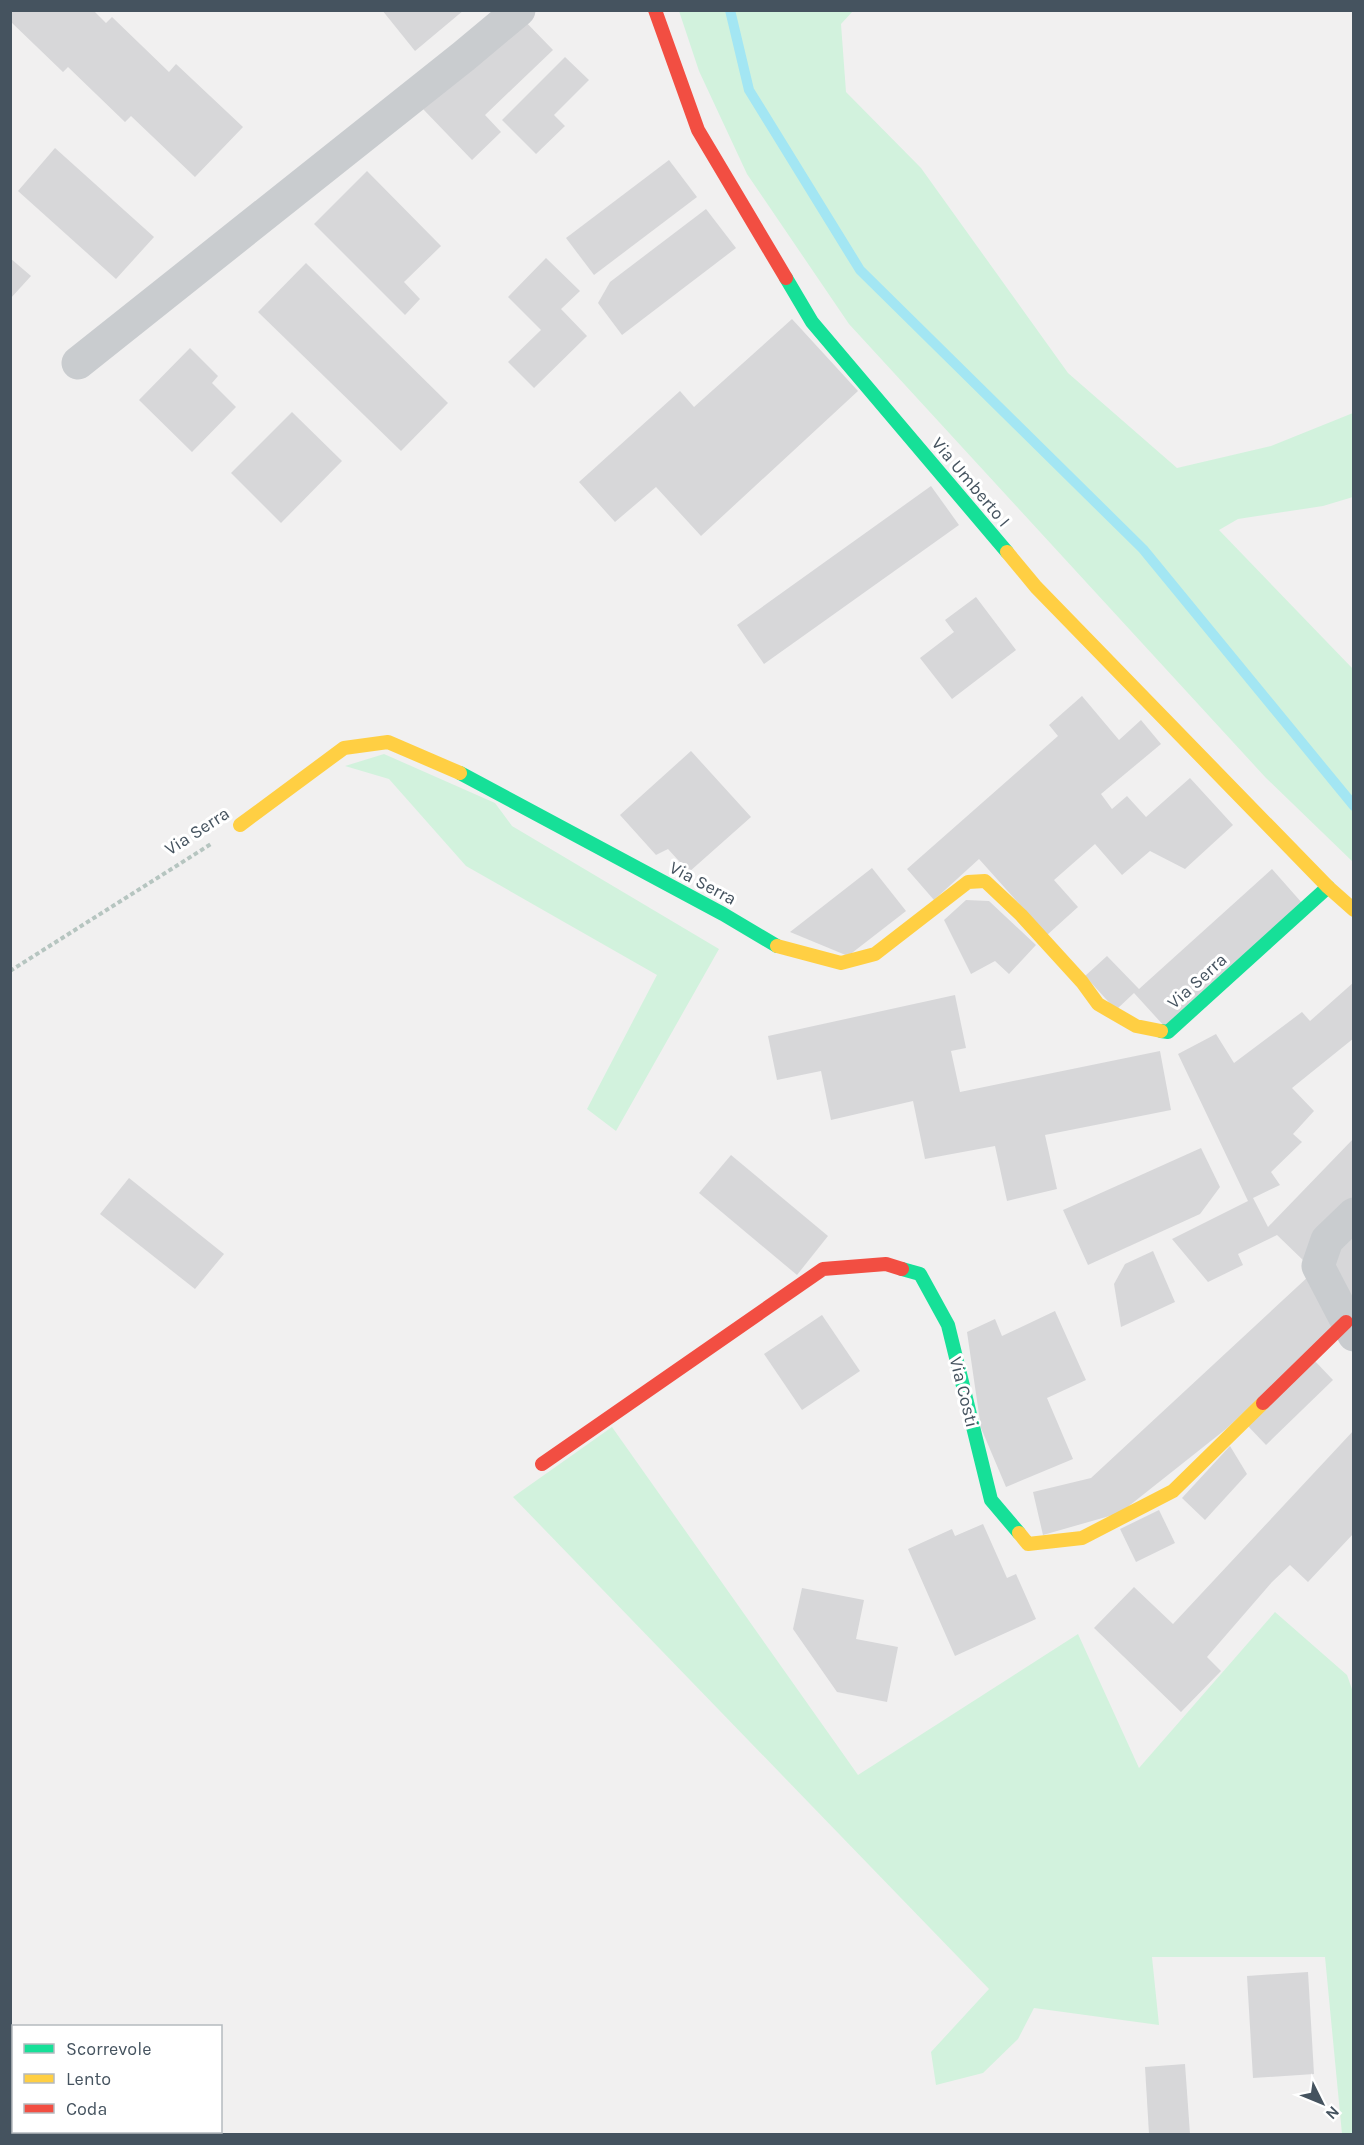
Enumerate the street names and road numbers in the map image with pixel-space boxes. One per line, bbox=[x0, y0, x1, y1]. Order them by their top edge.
street label: Via Umberto I bbox=[927, 433, 1015, 531]
street label: Via Serra bbox=[161, 802, 233, 860]
street label: Via Serra bbox=[666, 856, 740, 910]
street label: Via Serra bbox=[1163, 948, 1231, 1014]
street label: Via Costi bbox=[945, 1354, 983, 1430]

